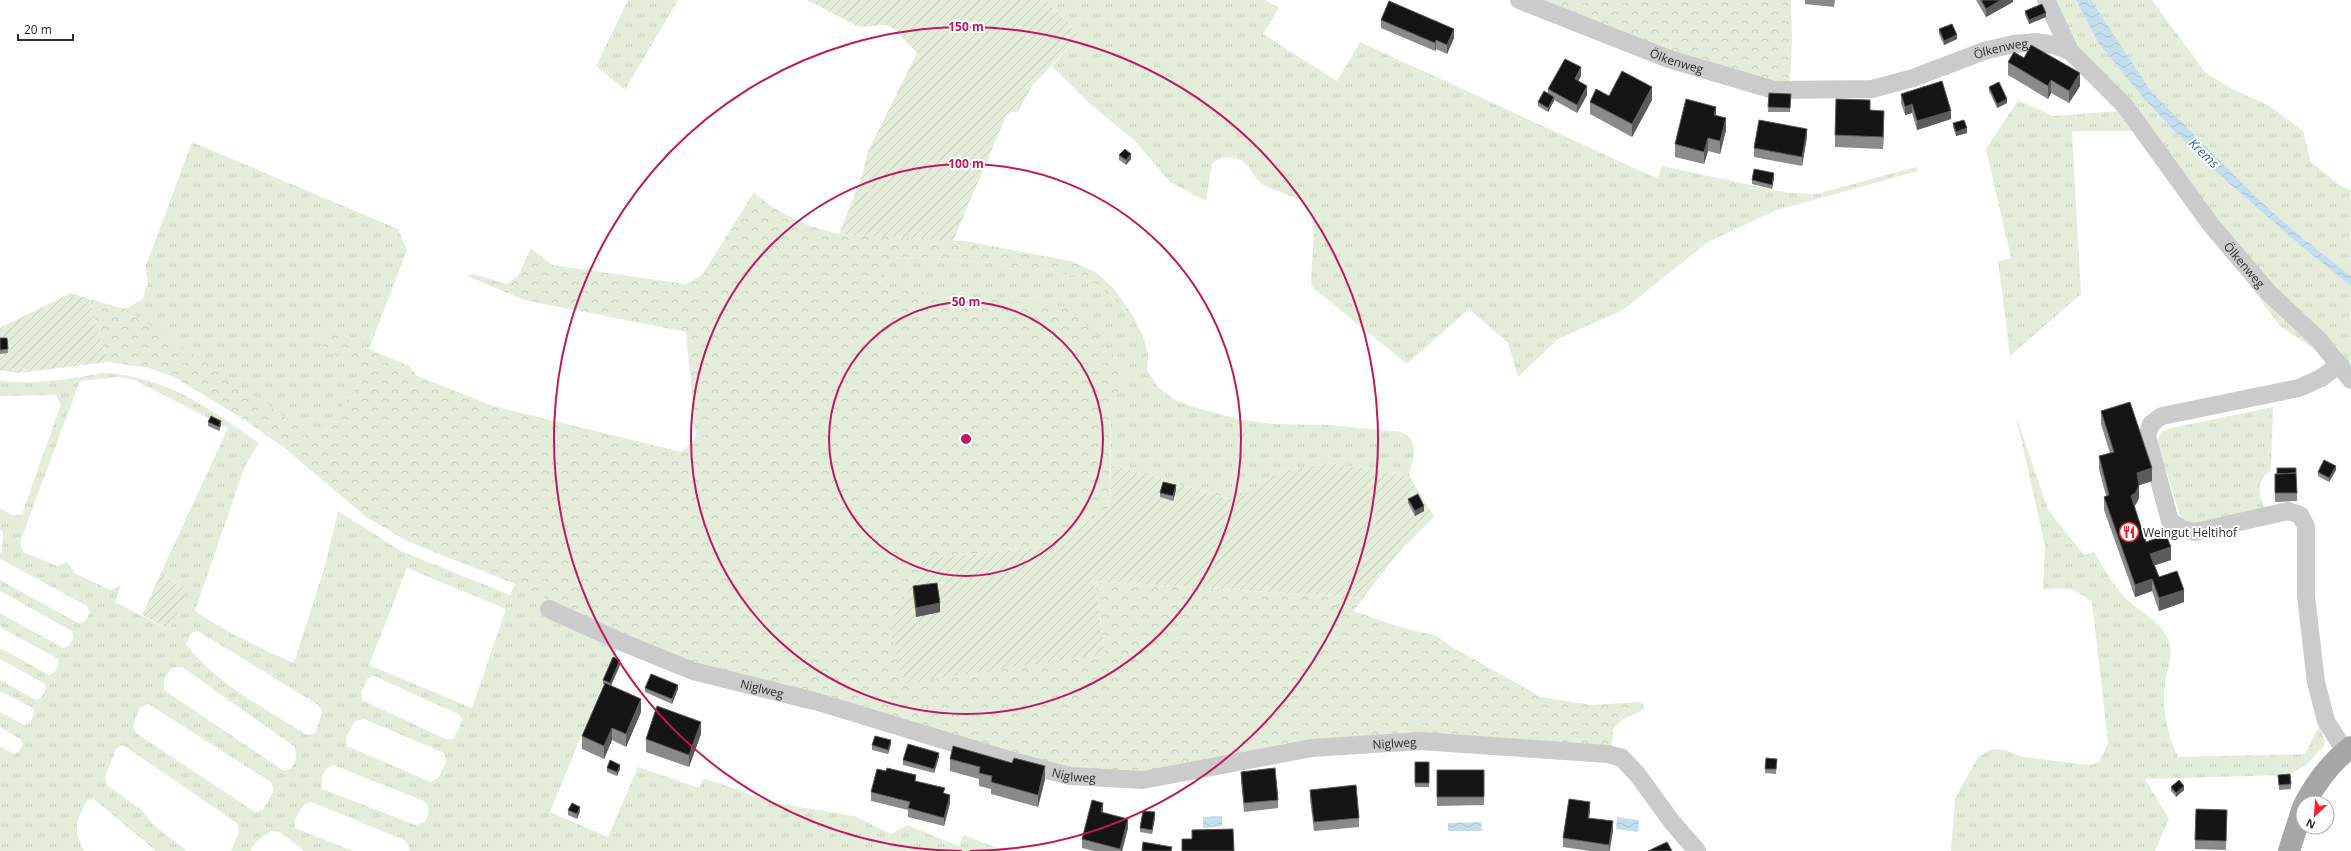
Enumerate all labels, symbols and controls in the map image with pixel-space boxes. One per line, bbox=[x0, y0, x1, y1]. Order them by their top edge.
scale bar bbox=[18, 16, 73, 42]
text: 150 m bbox=[948, 18, 984, 35]
text: 20 m bbox=[24, 21, 52, 38]
street label: Ölkenweg bbox=[1971, 34, 2029, 63]
street label: Ölkenweg bbox=[1647, 44, 1706, 77]
water label: Krems bbox=[2185, 134, 2223, 172]
text: 100 m bbox=[948, 155, 984, 172]
street label: Ölkenweg bbox=[2220, 238, 2270, 292]
text: 50 m bbox=[952, 293, 980, 310]
centre of rings bbox=[959, 432, 973, 446]
restaurant icon: Weingut Heltihof bbox=[2118, 521, 2140, 543]
place label: Weingut Heltihof bbox=[2143, 524, 2238, 541]
street label: Niglweg bbox=[739, 675, 786, 702]
street label: Niglweg bbox=[1372, 733, 1418, 753]
street label: Niglweg bbox=[1050, 763, 1097, 786]
north arrow bbox=[2295, 795, 2335, 835]
text: N bbox=[2303, 816, 2318, 833]

